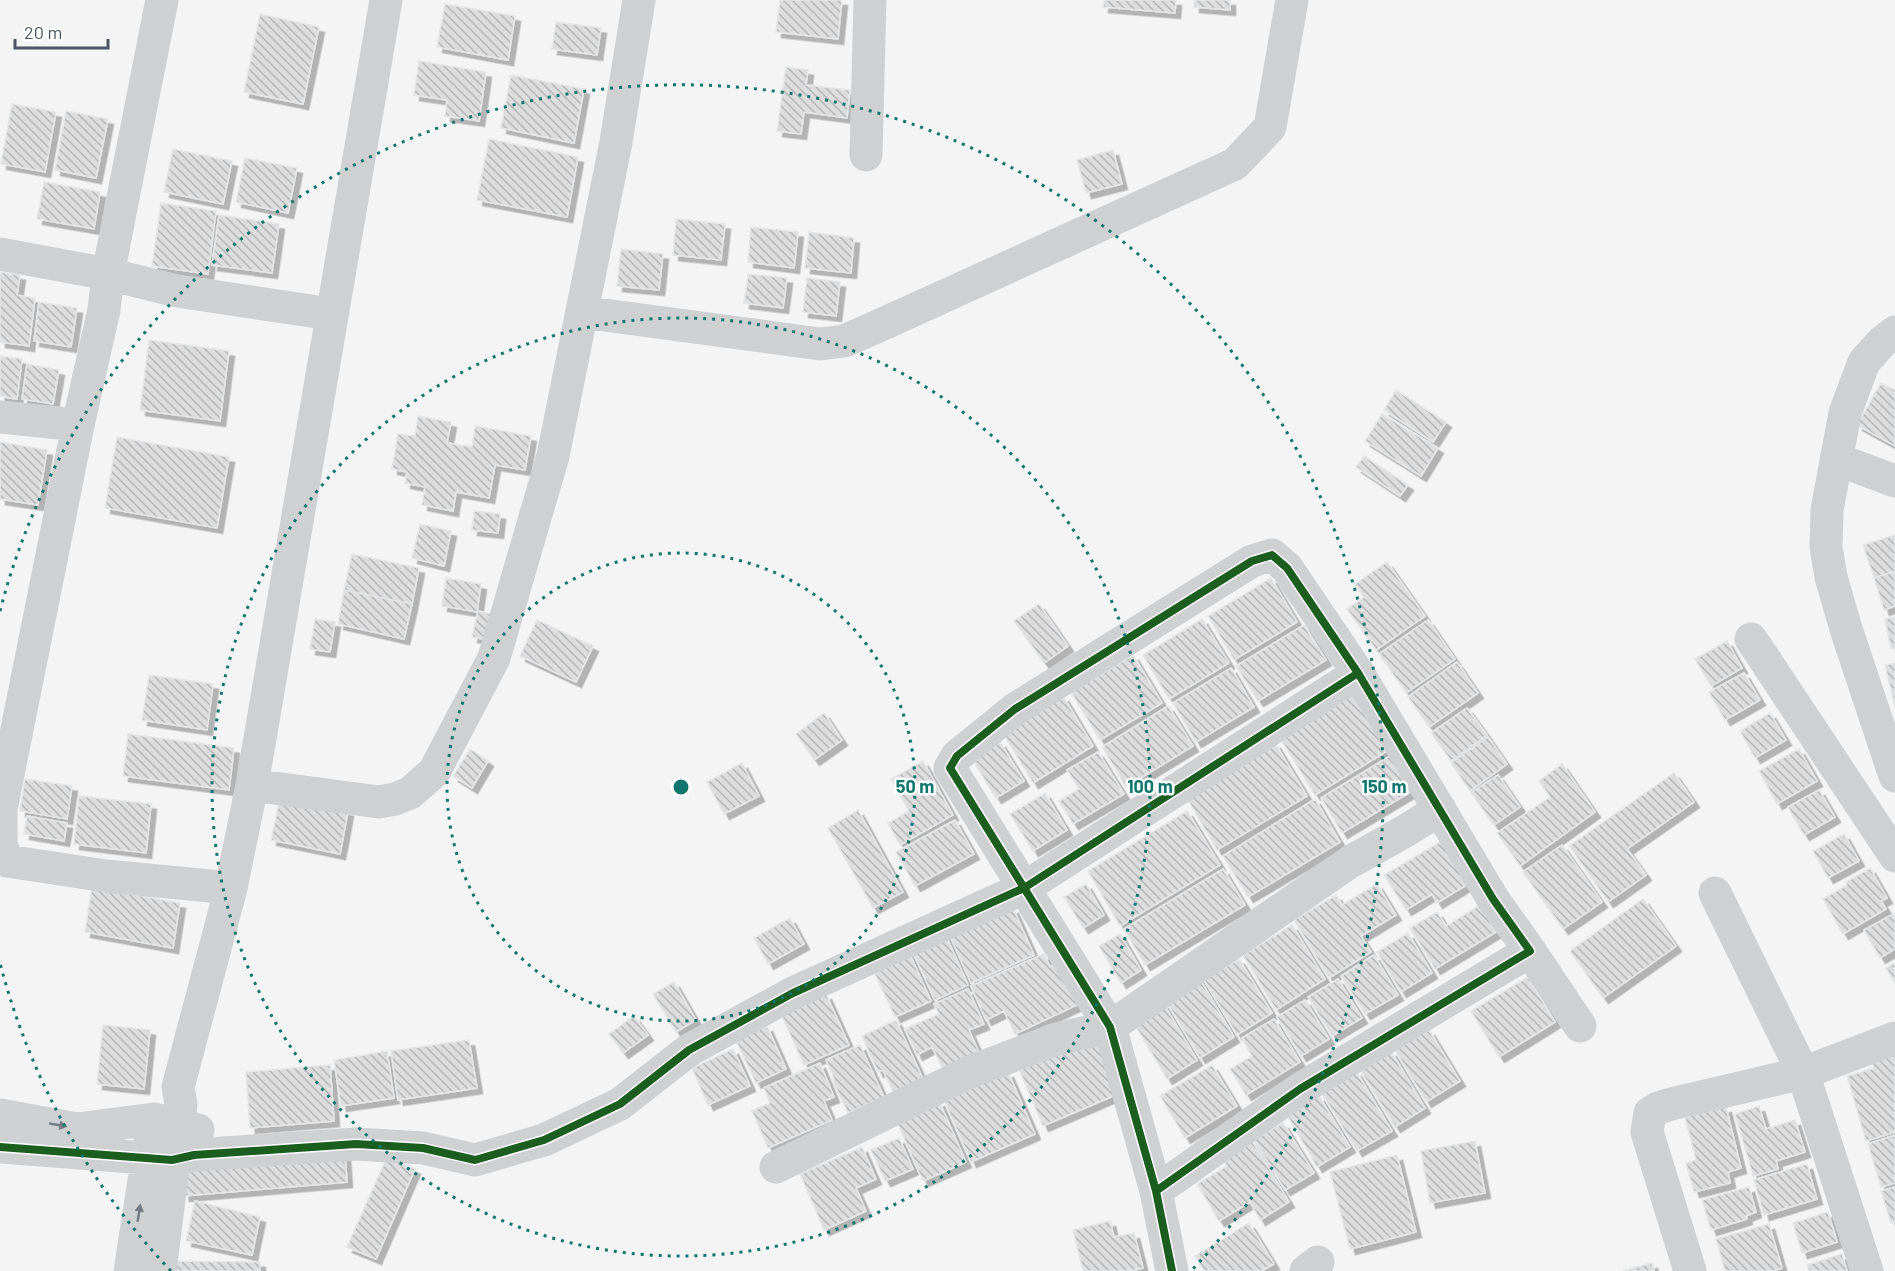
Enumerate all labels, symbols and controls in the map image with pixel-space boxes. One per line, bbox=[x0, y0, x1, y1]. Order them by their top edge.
scale bar bbox=[15, 12, 108, 50]
text: 20 m bbox=[24, 21, 62, 43]
text: 50 m bbox=[896, 775, 934, 797]
text: 100 m bbox=[1127, 775, 1173, 797]
text: 150 m bbox=[1362, 775, 1406, 797]
centre of rings bbox=[671, 777, 691, 797]
one-way arrow bbox=[48, 1121, 67, 1130]
one-way arrow bbox=[134, 1204, 143, 1223]

